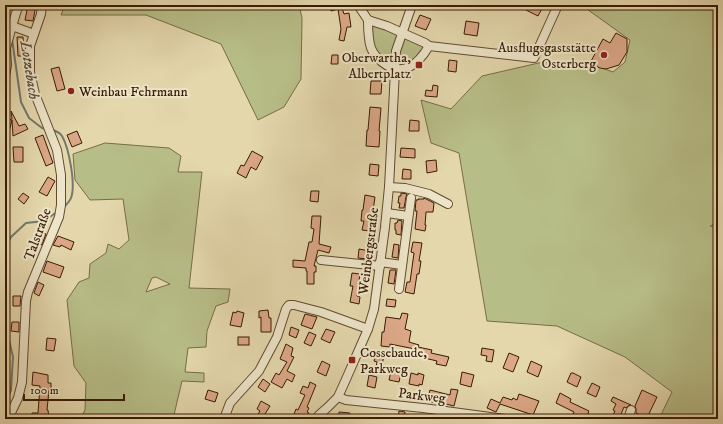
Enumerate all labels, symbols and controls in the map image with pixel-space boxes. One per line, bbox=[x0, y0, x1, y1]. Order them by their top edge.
water label: Lotzebach bbox=[15, 39, 44, 101]
place label: Ausflugsgaststätte Osterberg bbox=[498, 39, 596, 73]
place label: Oberwartha, Albertplatz bbox=[342, 49, 411, 83]
marker: Ausflugsgaststätte Osterberg bbox=[599, 50, 609, 60]
marker: Oberwartha, Albertplatz bbox=[414, 60, 424, 70]
place label: Weinbau Fehrmann bbox=[78, 83, 189, 101]
marker: Weinbau Fehrmann bbox=[66, 86, 76, 96]
street label: Talstraße bbox=[20, 206, 56, 263]
street label: Weinbergstraße bbox=[355, 206, 383, 297]
place label: Cossebaude, Parkweg bbox=[360, 344, 427, 378]
marker: Cossebaude, Parkweg bbox=[347, 355, 357, 365]
scale bar bbox=[24, 376, 124, 402]
text: 100 m bbox=[30, 383, 59, 398]
street label: Parkweg bbox=[397, 384, 447, 408]

